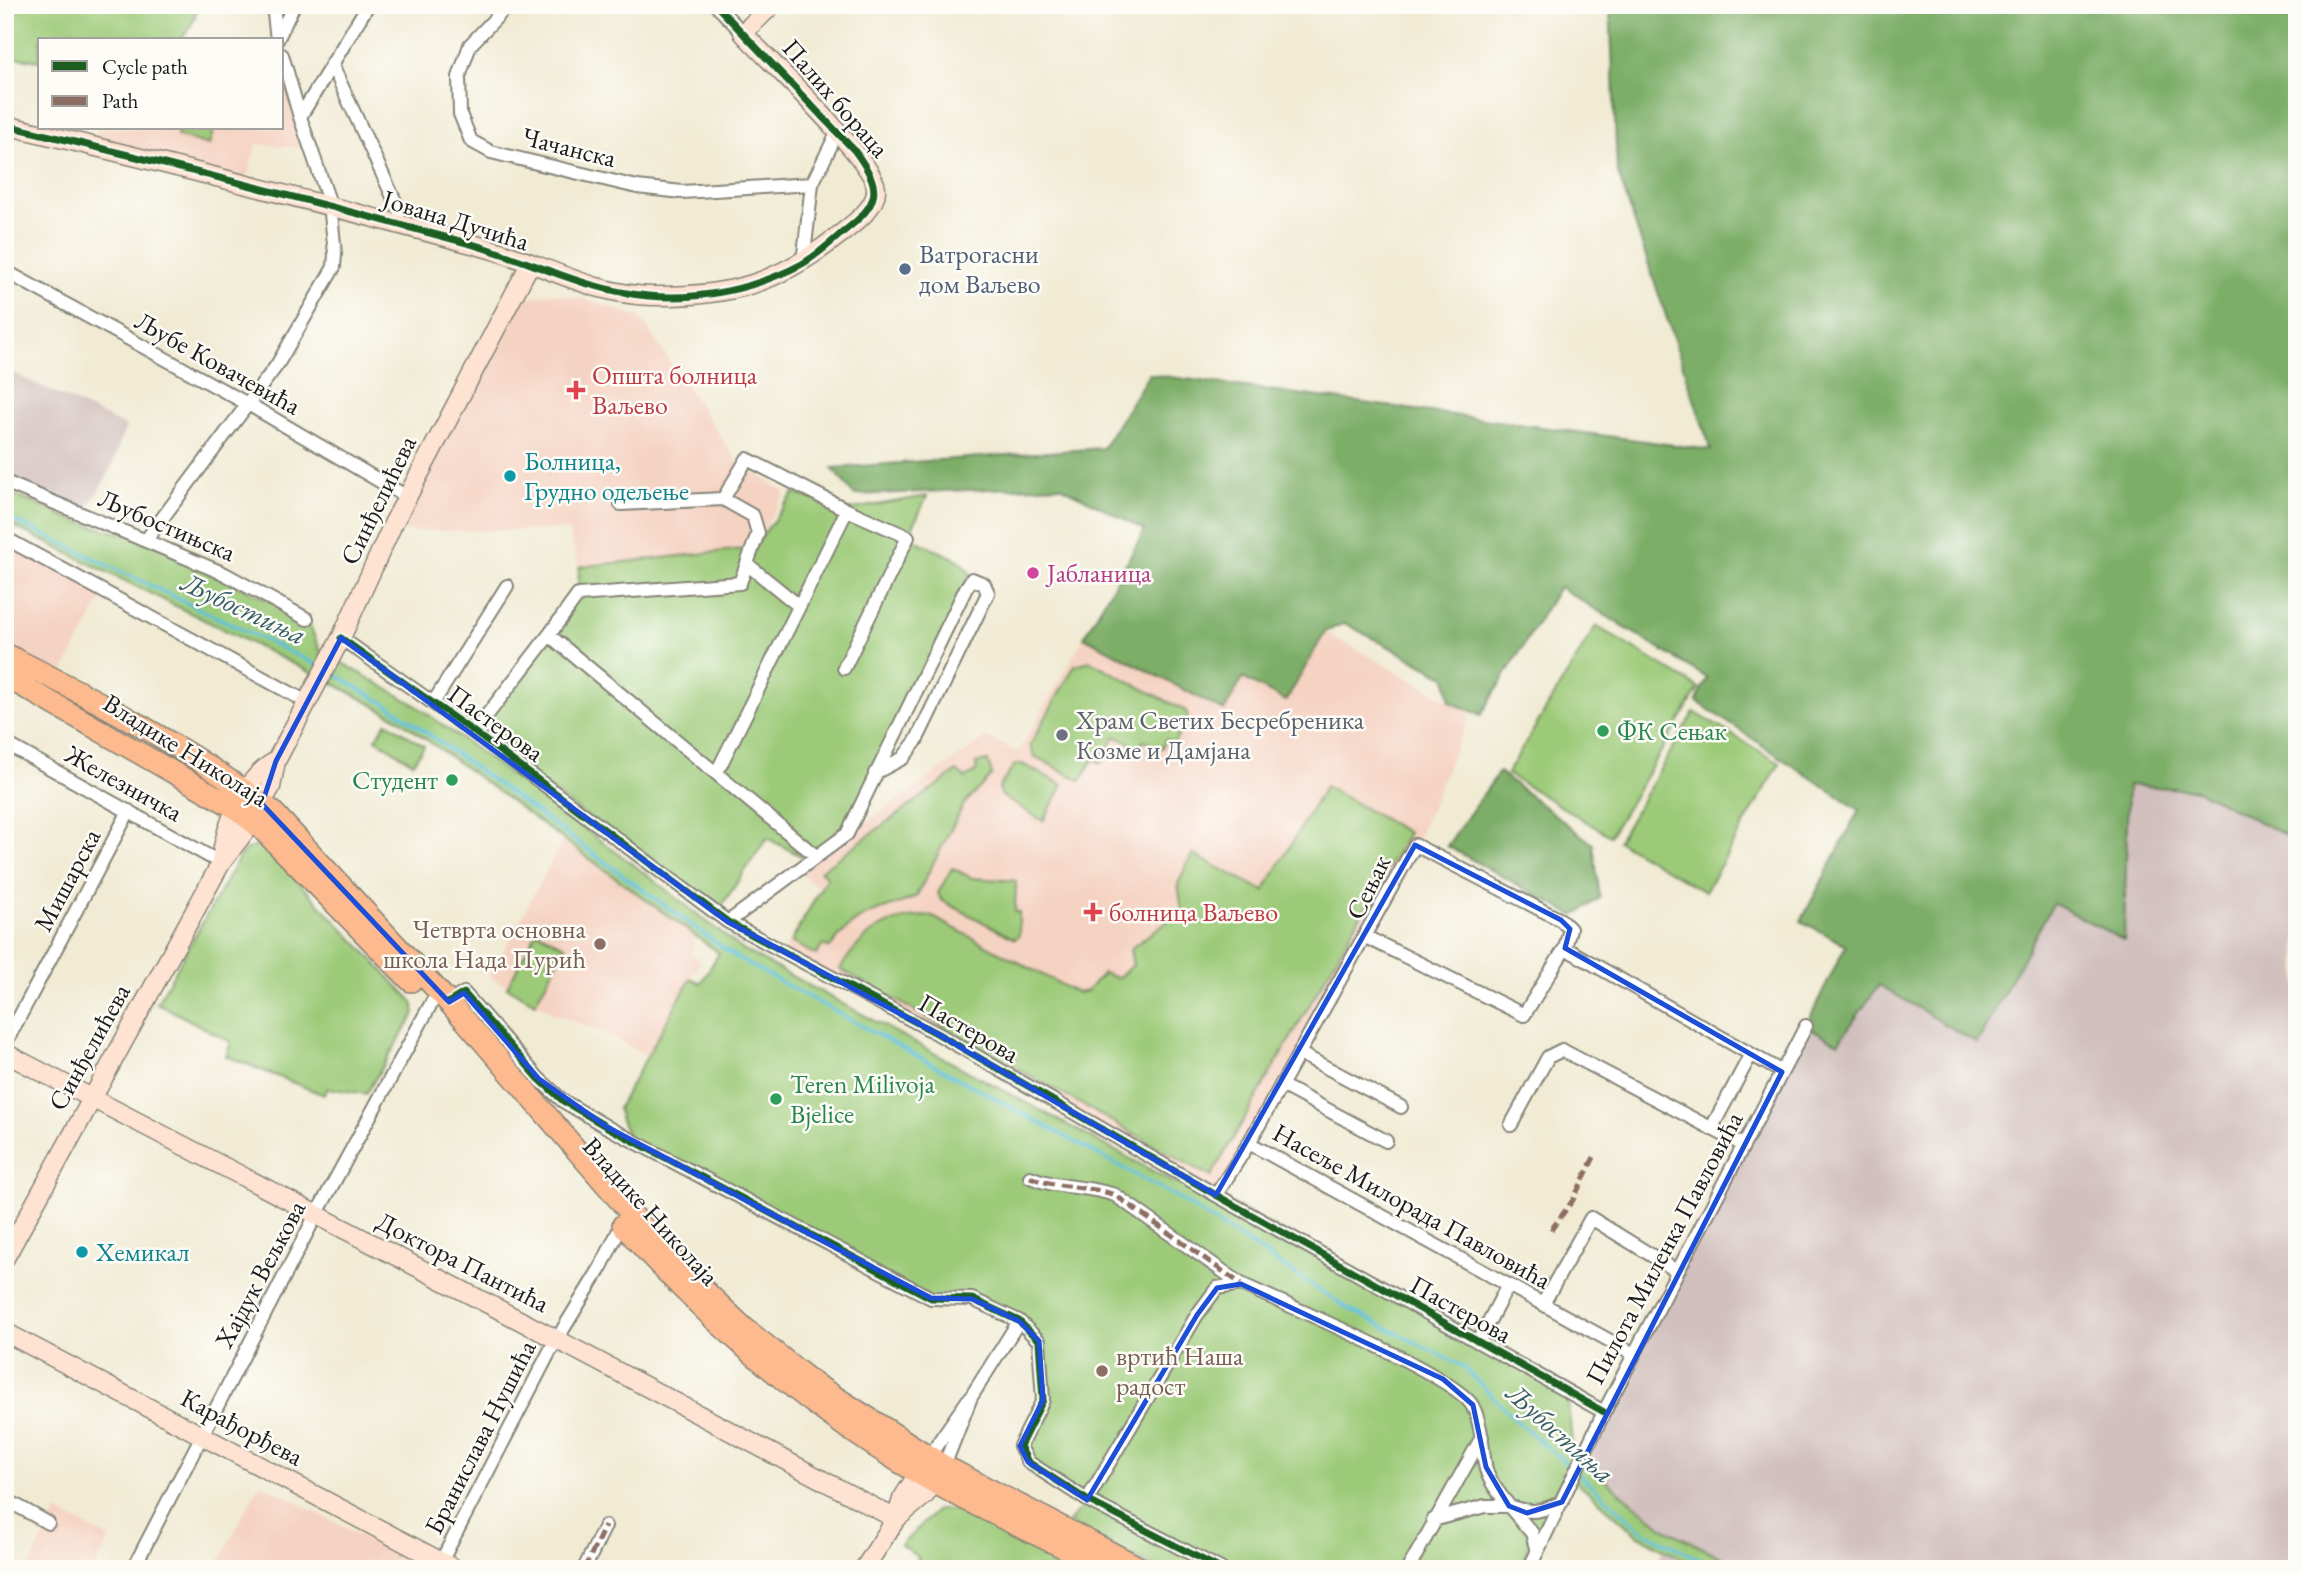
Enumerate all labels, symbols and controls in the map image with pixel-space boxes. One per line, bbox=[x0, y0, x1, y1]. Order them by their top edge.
street label: Палих бораца bbox=[775, 31, 897, 165]
legend bbox=[38, 38, 284, 130]
text: Cycle path bbox=[102, 53, 188, 80]
text: Path bbox=[102, 87, 139, 114]
street label: Чачанска bbox=[518, 119, 620, 175]
street label: Јована Дучића bbox=[377, 181, 534, 259]
place label: Ватрогасни дом Ваљево bbox=[919, 237, 1041, 301]
marker: Ватрогасни дом Ваљево bbox=[897, 261, 913, 277]
street label: Љубе Ковачевића bbox=[129, 303, 308, 423]
place label: Општа болница Ваљево bbox=[592, 358, 758, 422]
marker: Општа болница Ваљево bbox=[566, 380, 586, 400]
street label: Синђелићева bbox=[332, 429, 424, 570]
place label: Болница, Грудно одељење bbox=[524, 444, 689, 508]
marker: Болница, Грудно одељење bbox=[502, 468, 518, 484]
street label: Љубостињска bbox=[93, 481, 241, 569]
place label: Јабланица bbox=[1045, 556, 1152, 590]
water label: Љубостиња bbox=[174, 563, 312, 652]
marker: Јабланица bbox=[1025, 565, 1041, 581]
street label: Пастерова bbox=[441, 677, 551, 770]
street label: Владике Николаја bbox=[97, 686, 276, 815]
place label: Храм Светих Бесребреника Козме и Дамјана bbox=[1075, 703, 1365, 767]
place label: ФК Сењак bbox=[1617, 714, 1728, 748]
marker: ФК Сењак bbox=[1595, 723, 1611, 739]
marker: Храм Светих Бесребреника Козме и Дамјана bbox=[1054, 727, 1070, 743]
street label: Железничка bbox=[58, 736, 189, 829]
place label: Студент bbox=[352, 763, 438, 797]
marker: Студент bbox=[444, 772, 460, 788]
street label: Мишарска bbox=[26, 822, 109, 937]
street label: Сењак bbox=[1338, 849, 1398, 925]
place label: болница Ваљево bbox=[1109, 895, 1278, 929]
marker: болница Ваљево bbox=[1083, 902, 1103, 922]
place label: Четврта основна школа Нада Пурић bbox=[383, 912, 587, 976]
marker: Четврта основна школа Нада Пурић bbox=[592, 936, 608, 952]
street label: Синђелићева bbox=[40, 977, 138, 1116]
street label: Пастерова bbox=[912, 986, 1026, 1071]
place label: Teren Milivoja Bjelice bbox=[790, 1067, 935, 1131]
marker: Teren Milivoja Bjelice bbox=[768, 1091, 784, 1107]
street label: Пилота Миленка Павловића bbox=[1578, 1105, 1751, 1390]
street label: Насеље Милорада Павловића bbox=[1267, 1115, 1558, 1297]
street label: Владике Николаја bbox=[575, 1129, 727, 1293]
street label: Хајдук Вељкова bbox=[206, 1194, 313, 1355]
street label: Доктора Пантића bbox=[371, 1204, 556, 1320]
place label: Хемикал bbox=[95, 1235, 189, 1269]
marker: Хемикал bbox=[74, 1244, 90, 1260]
street label: Пастерова bbox=[1404, 1267, 1518, 1351]
street label: Бранислава Нушића bbox=[416, 1334, 544, 1540]
place label: вртић Наша радост bbox=[1116, 1339, 1244, 1403]
marker: вртић Наша радост bbox=[1094, 1363, 1110, 1379]
water label: Љубостиња bbox=[1498, 1374, 1623, 1491]
street label: Карађорђева bbox=[175, 1381, 310, 1474]

